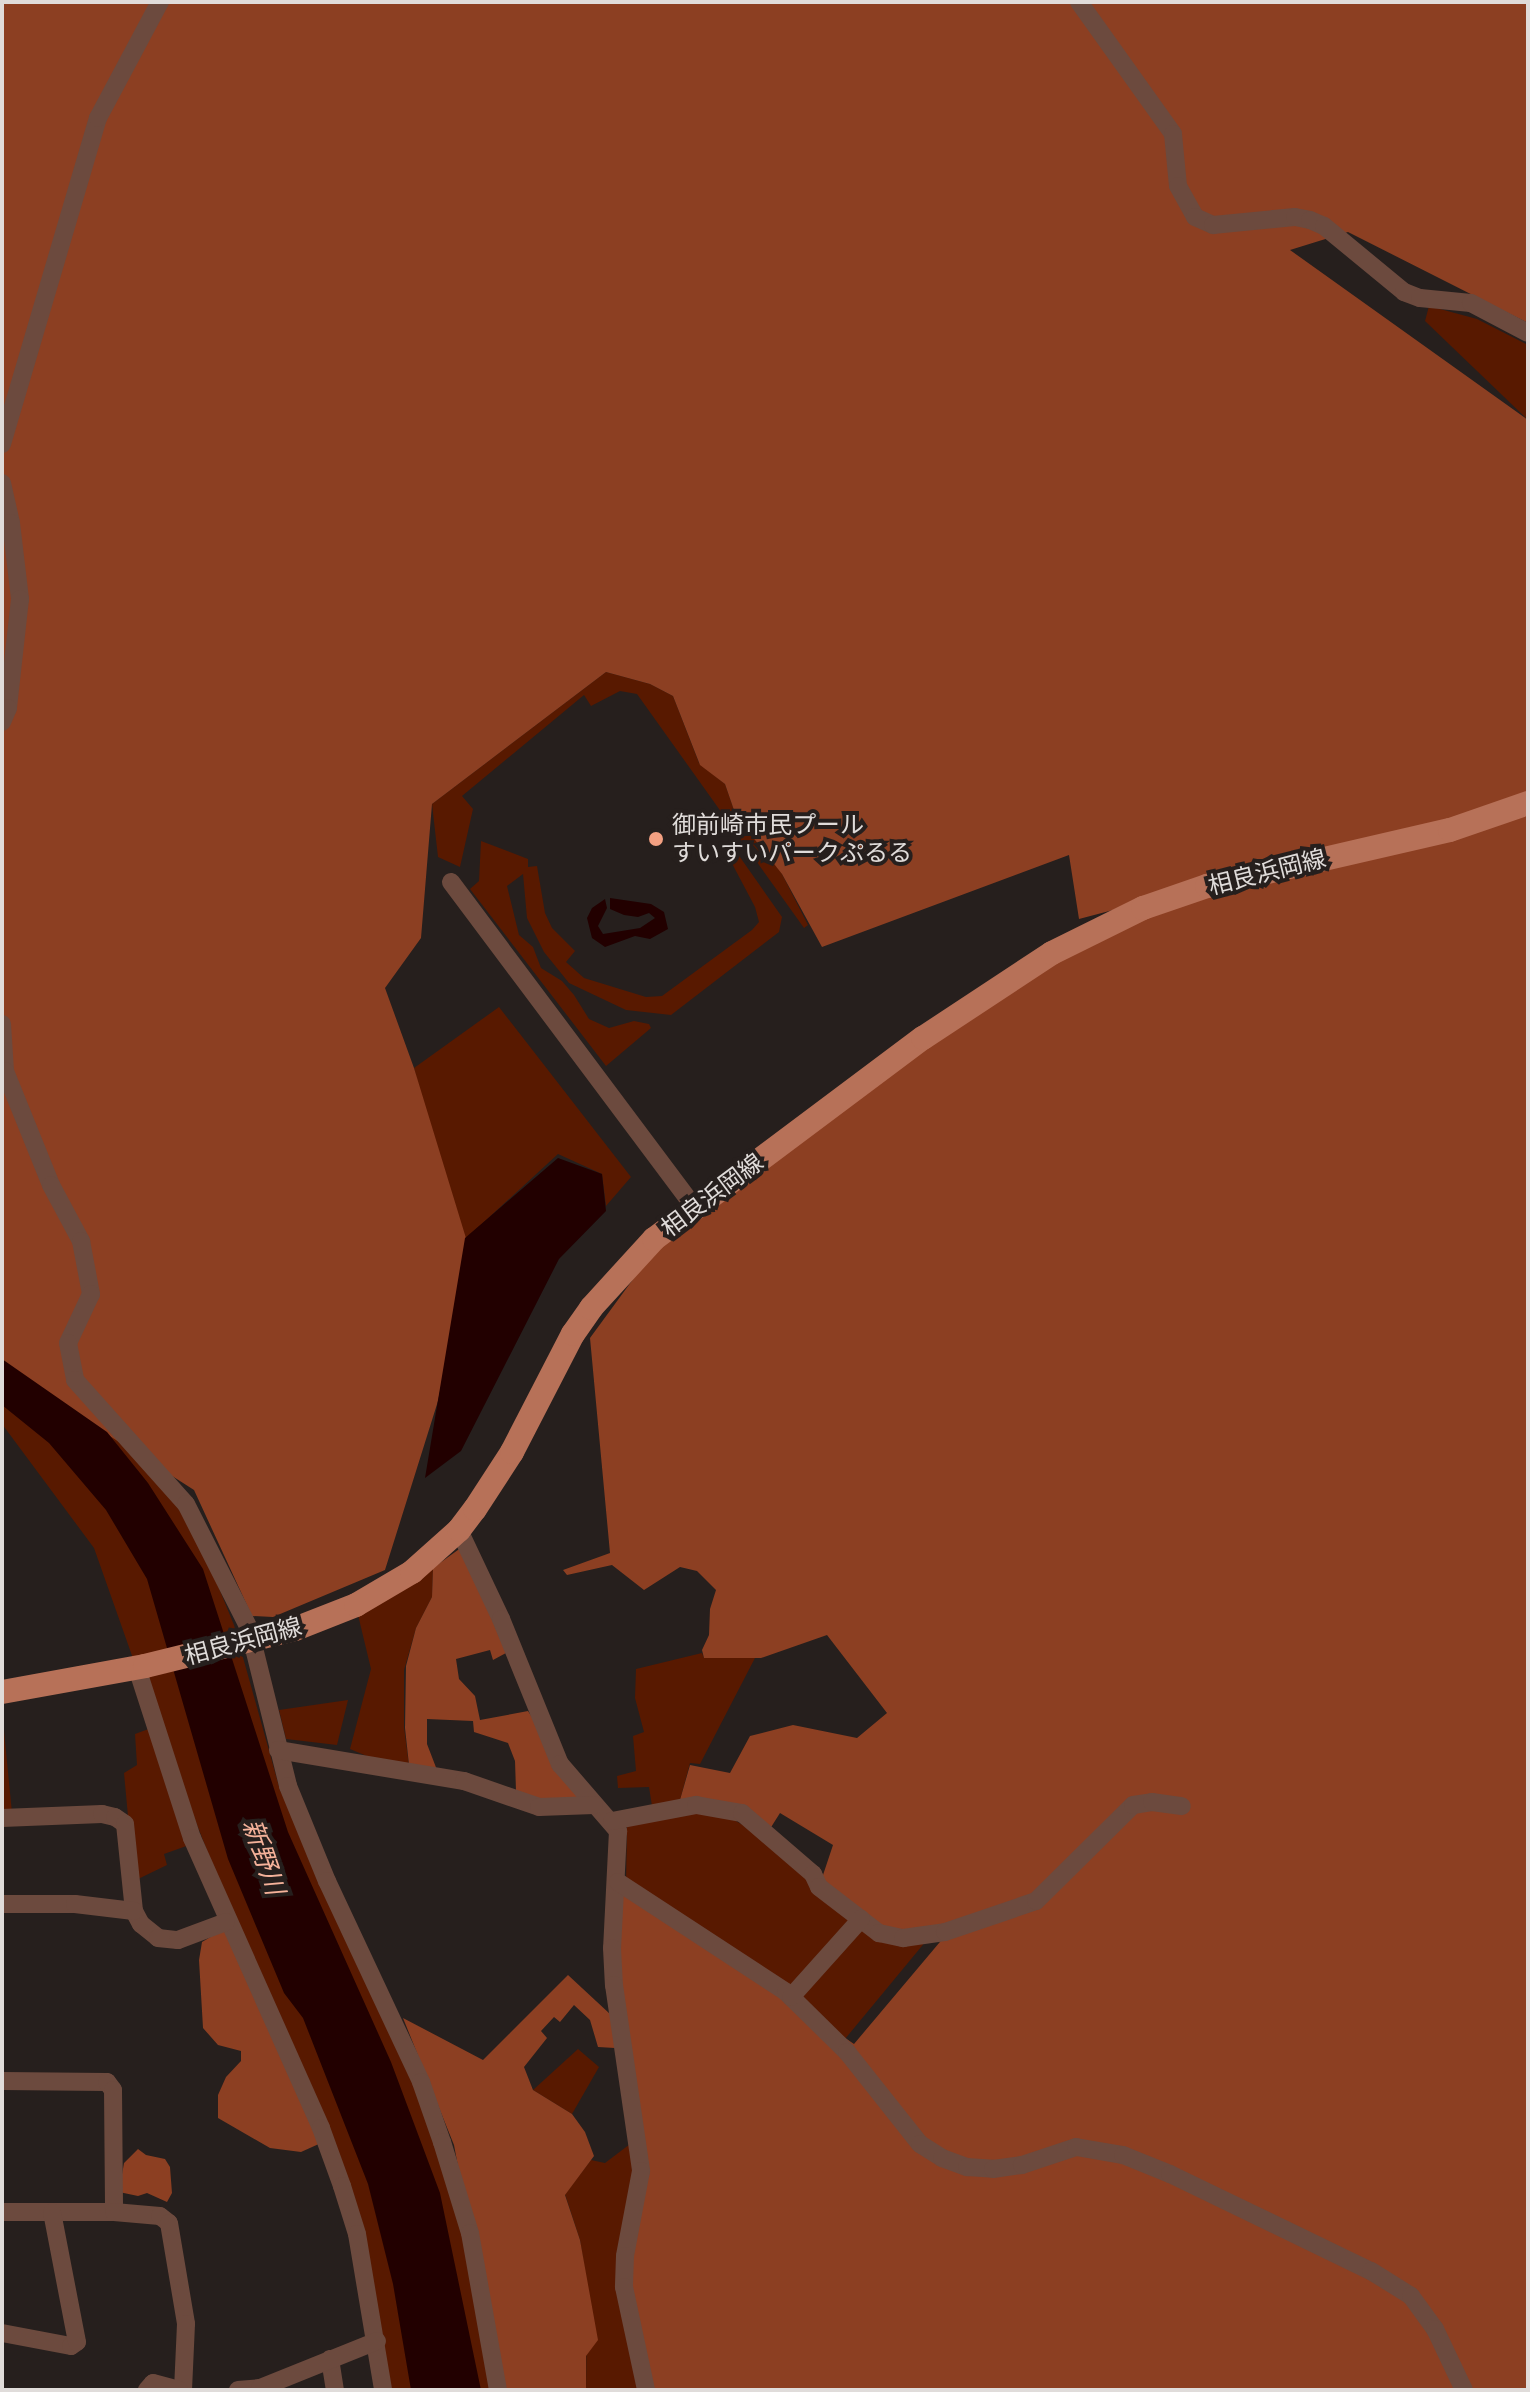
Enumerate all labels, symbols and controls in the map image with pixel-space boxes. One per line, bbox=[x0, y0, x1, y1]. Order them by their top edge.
place label: 御前崎市民プール すいすいパークぷるる bbox=[672, 811, 912, 867]
marker: 御前崎市民プール すいすいパークぷるる bbox=[647, 830, 665, 848]
street label: 相良浜岡線 bbox=[1205, 844, 1329, 900]
street label: 相良浜岡線 bbox=[655, 1147, 769, 1243]
street label: 相良浜岡線 bbox=[181, 1612, 305, 1670]
water label: 新野川 bbox=[236, 1815, 290, 1899]

